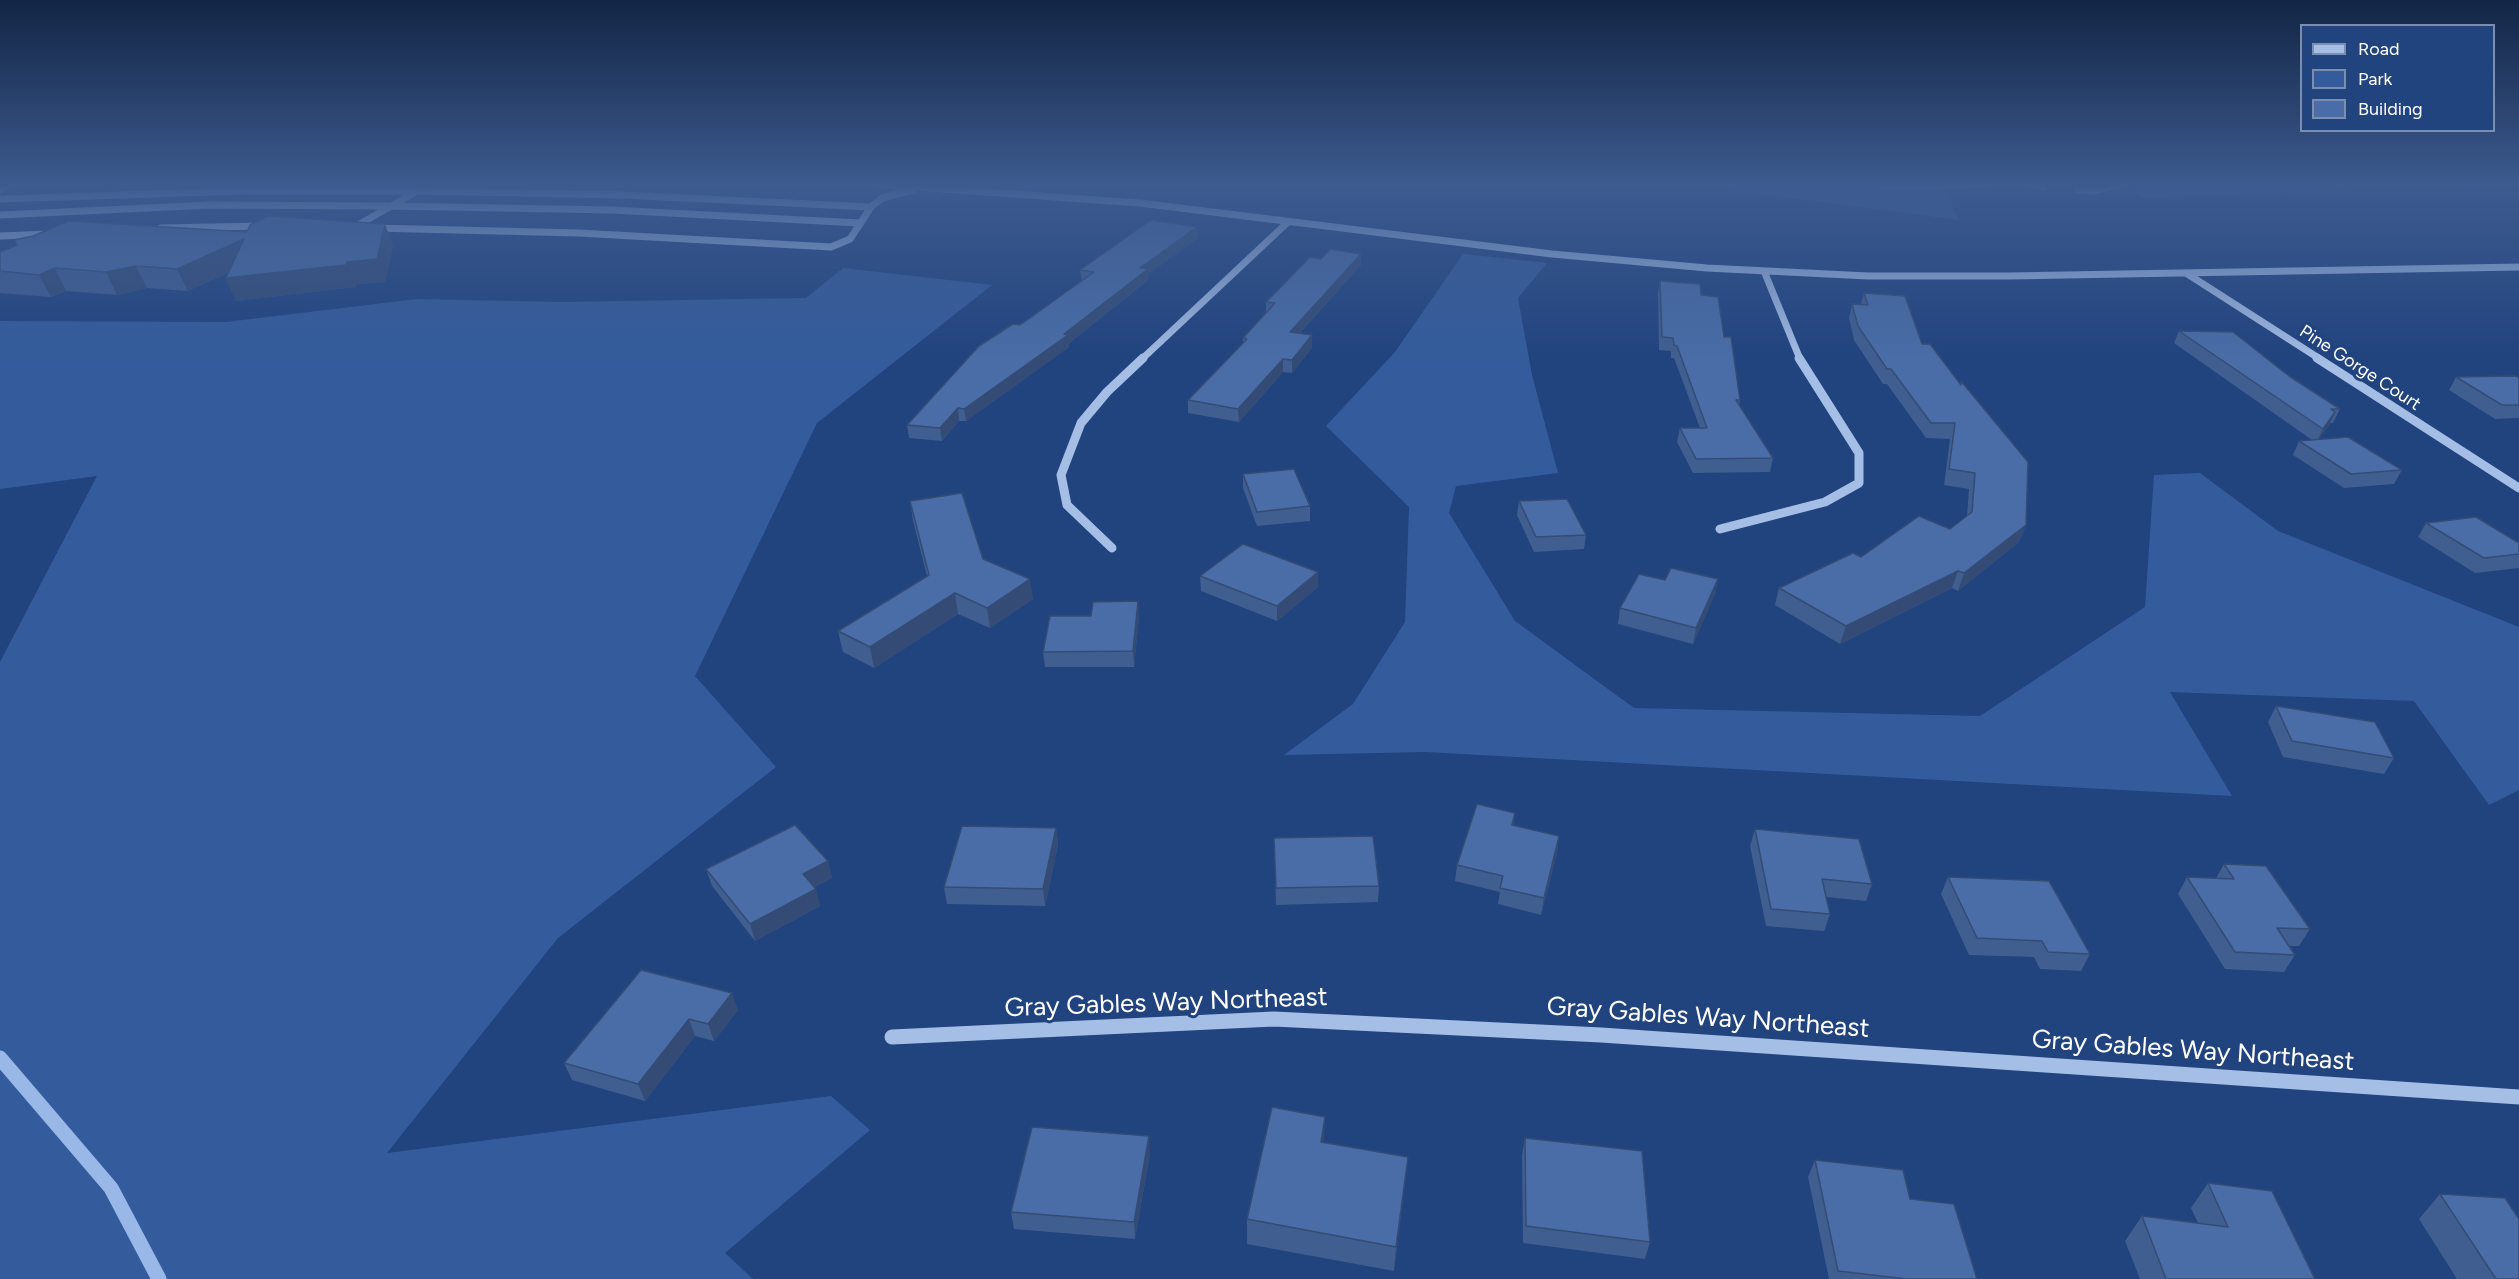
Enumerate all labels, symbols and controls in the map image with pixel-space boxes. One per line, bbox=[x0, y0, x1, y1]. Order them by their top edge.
legend bbox=[2300, 24, 2495, 132]
text: Road bbox=[2358, 38, 2399, 60]
text: Park bbox=[2358, 68, 2392, 90]
text: Building bbox=[2358, 98, 2423, 120]
street label: Pine Gorge Court bbox=[2295, 321, 2425, 415]
street label: Gray Gables Way Northeast bbox=[1004, 982, 1328, 1024]
street label: Gray Gables Way Northeast bbox=[1546, 991, 1870, 1045]
street label: Gray Gables Way Northeast bbox=[2031, 1024, 2355, 1078]

